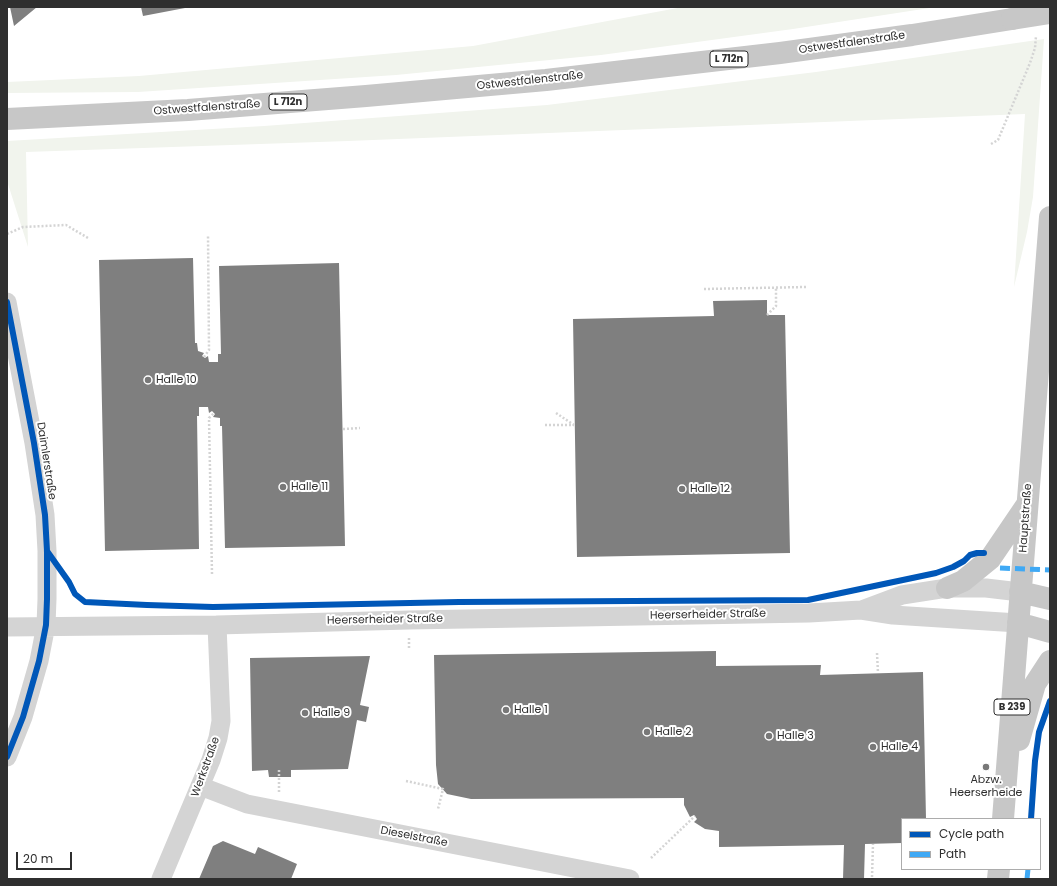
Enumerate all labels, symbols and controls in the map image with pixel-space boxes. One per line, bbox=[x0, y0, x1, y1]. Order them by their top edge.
street label: Ostwestfalenstraße bbox=[798, 29, 906, 57]
road number: L 712n bbox=[710, 51, 748, 67]
street label: Ostwestfalenstraße bbox=[476, 69, 584, 93]
road number: L 712n bbox=[269, 94, 307, 110]
street label: Ostwestfalenstraße bbox=[153, 98, 261, 118]
place label: Halle 10 bbox=[156, 373, 197, 387]
marker: Halle 10 bbox=[143, 375, 153, 385]
street label: Daimlerstraße bbox=[33, 421, 59, 501]
place label: Halle 11 bbox=[291, 480, 328, 494]
marker: Halle 11 bbox=[278, 482, 288, 492]
place label: Halle 12 bbox=[690, 482, 730, 496]
street label: Hauptstraße bbox=[1017, 483, 1035, 553]
marker: Halle 12 bbox=[677, 484, 687, 494]
street label: Heerserheider Straße bbox=[650, 607, 766, 623]
street label: Heerserheider Straße bbox=[327, 612, 443, 628]
road number: B 239 bbox=[994, 699, 1030, 715]
place label: Halle 1 bbox=[514, 703, 548, 717]
marker: Halle 1 bbox=[501, 705, 511, 715]
place label: Halle 9 bbox=[313, 706, 350, 720]
marker: Halle 9 bbox=[300, 708, 310, 718]
place label: Halle 2 bbox=[655, 725, 692, 739]
marker: Halle 2 bbox=[642, 727, 652, 737]
place label: Halle 3 bbox=[777, 729, 814, 743]
marker: Halle 3 bbox=[764, 731, 774, 741]
street label: Werkstraße bbox=[189, 735, 223, 799]
place label: Halle 4 bbox=[881, 740, 918, 754]
marker: Halle 4 bbox=[868, 742, 878, 752]
marker: Abzw. Heerserheide bbox=[981, 762, 991, 772]
place label: Abzw. Heerserheide bbox=[950, 773, 1022, 799]
legend bbox=[901, 818, 1041, 870]
street label: Dieselstraße bbox=[379, 824, 449, 850]
text: Cycle path bbox=[939, 825, 1004, 842]
scale bar bbox=[18, 844, 74, 870]
text: Path bbox=[939, 845, 966, 862]
text: 20 m bbox=[23, 850, 53, 867]

